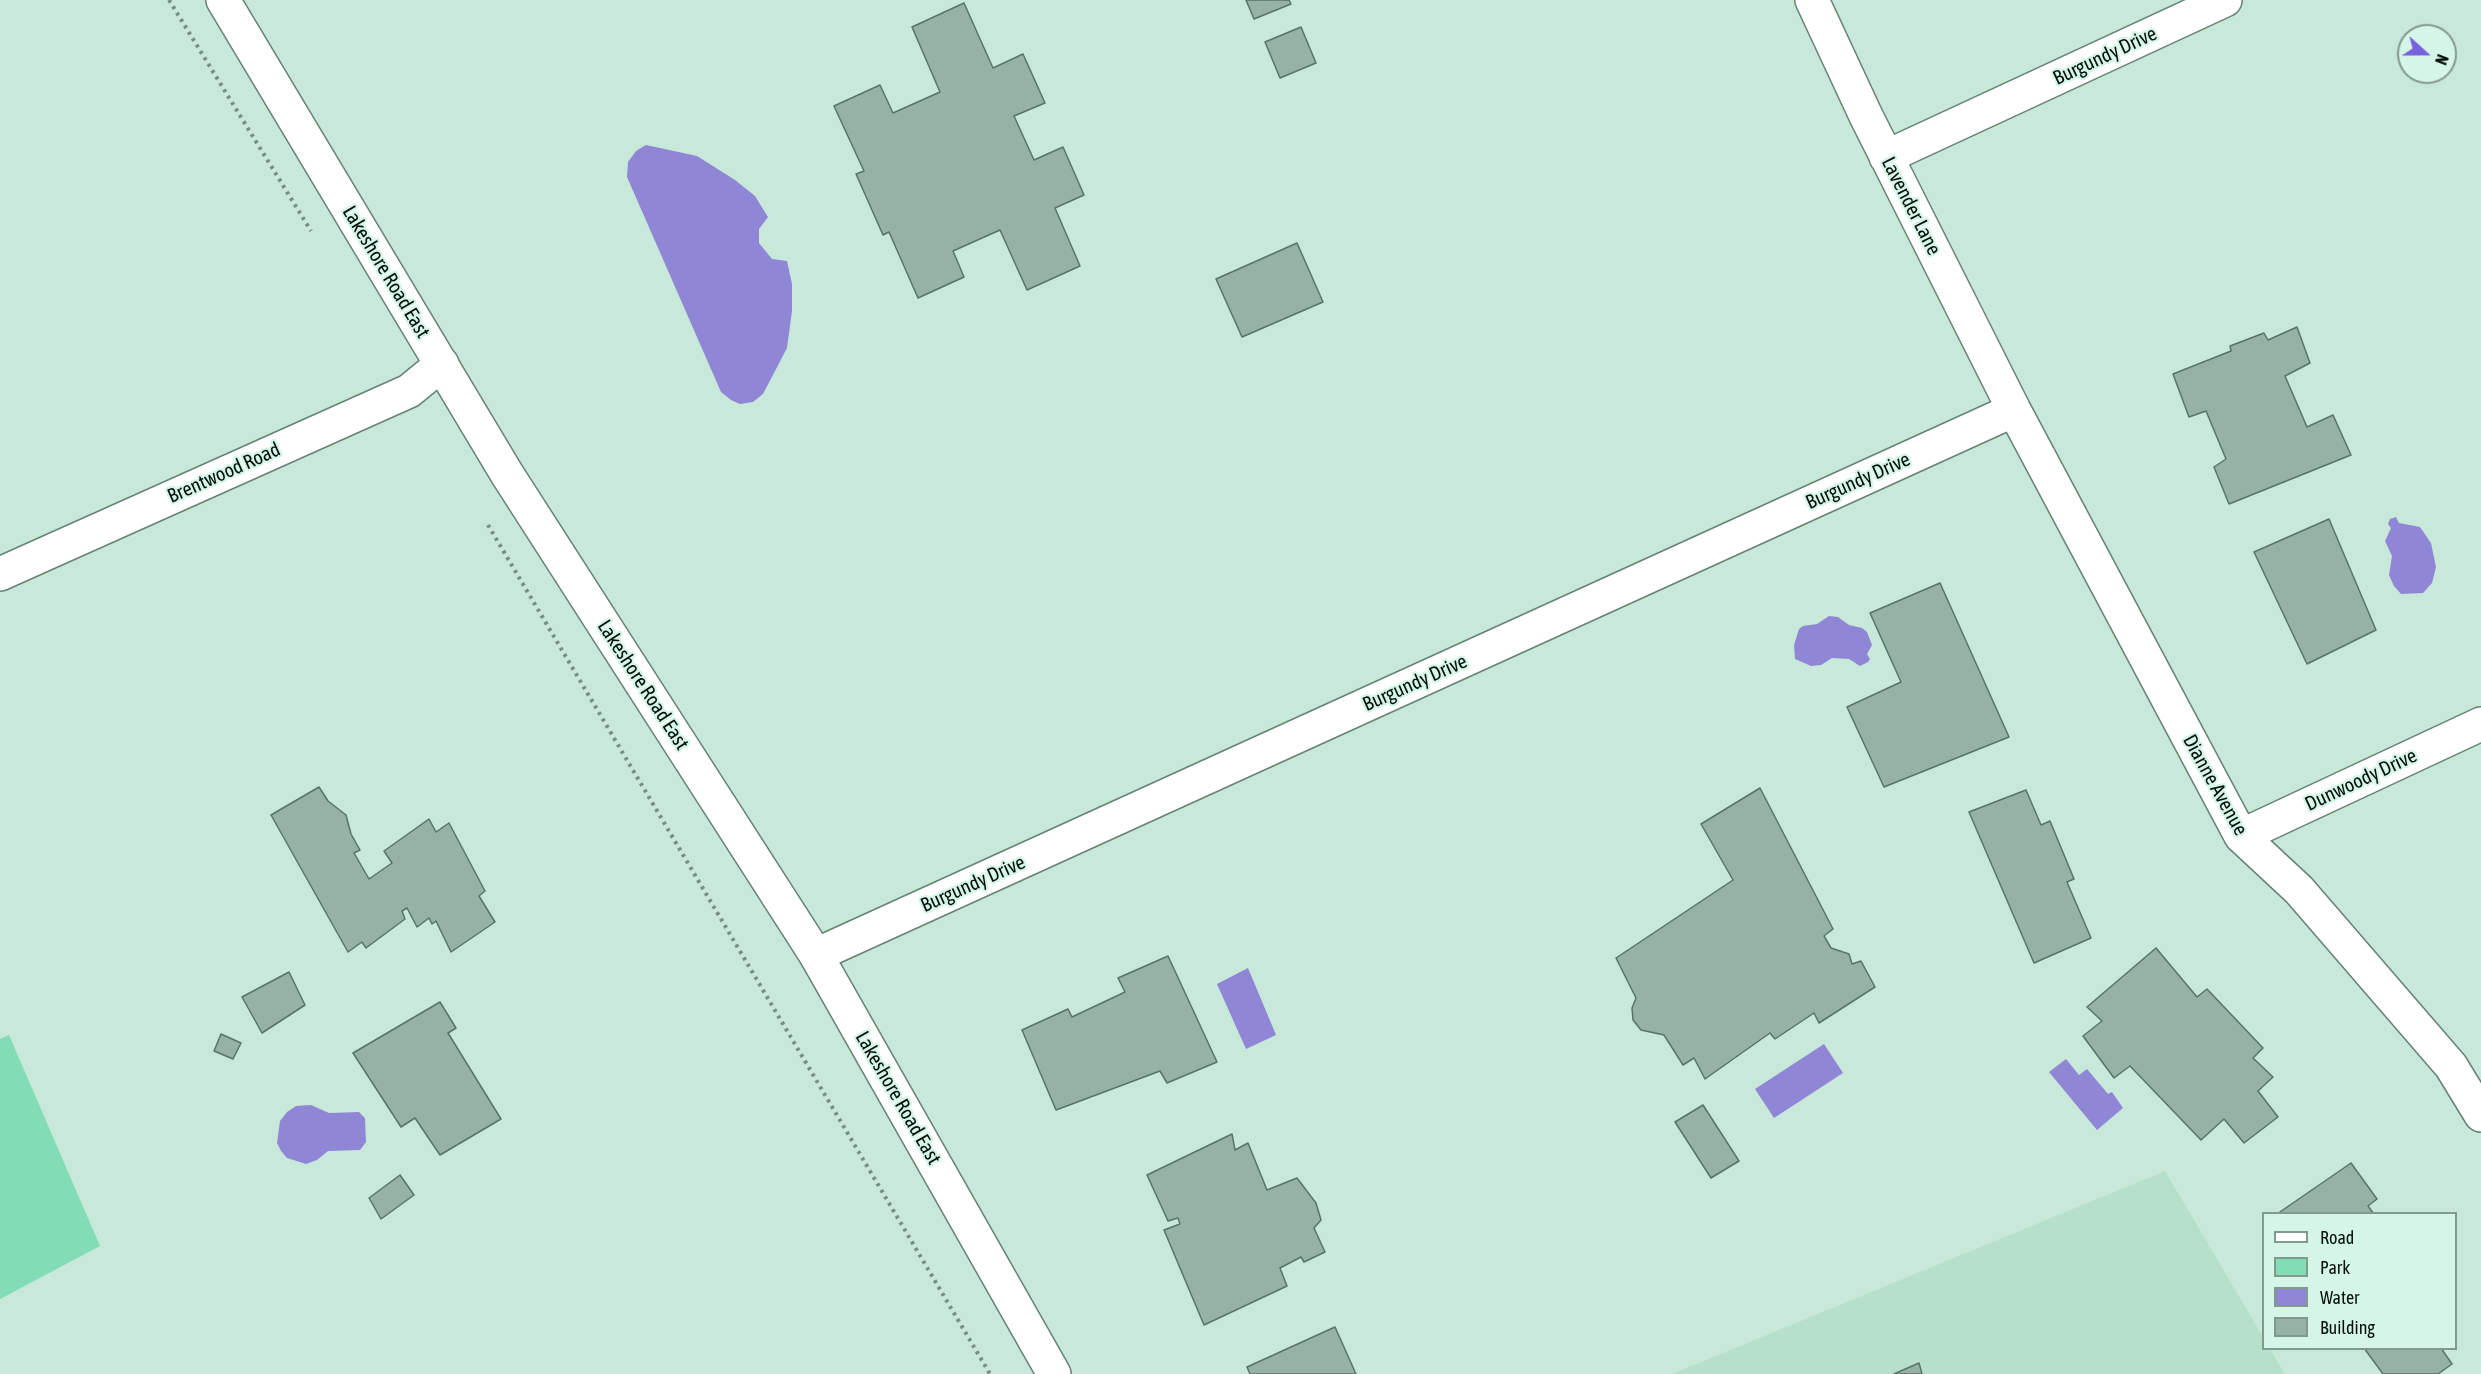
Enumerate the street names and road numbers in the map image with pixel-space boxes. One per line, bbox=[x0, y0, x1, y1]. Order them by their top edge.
street label: Burgundy Drive bbox=[2049, 22, 2161, 90]
street label: Lavender Lane bbox=[1876, 153, 1946, 259]
street label: Lakeshore Road East bbox=[337, 202, 435, 342]
street label: Brentwood Road bbox=[164, 437, 284, 509]
street label: Burgundy Drive bbox=[1802, 447, 1914, 515]
street label: Lakeshore Road East bbox=[592, 616, 694, 754]
street label: Burgundy Drive bbox=[1359, 649, 1471, 717]
street label: Dianne Avenue bbox=[2177, 730, 2253, 840]
street label: Dunwoody Drive bbox=[2301, 744, 2421, 816]
street label: Burgundy Drive bbox=[917, 850, 1029, 918]
street label: Lakeshore Road East bbox=[850, 1027, 946, 1169]

